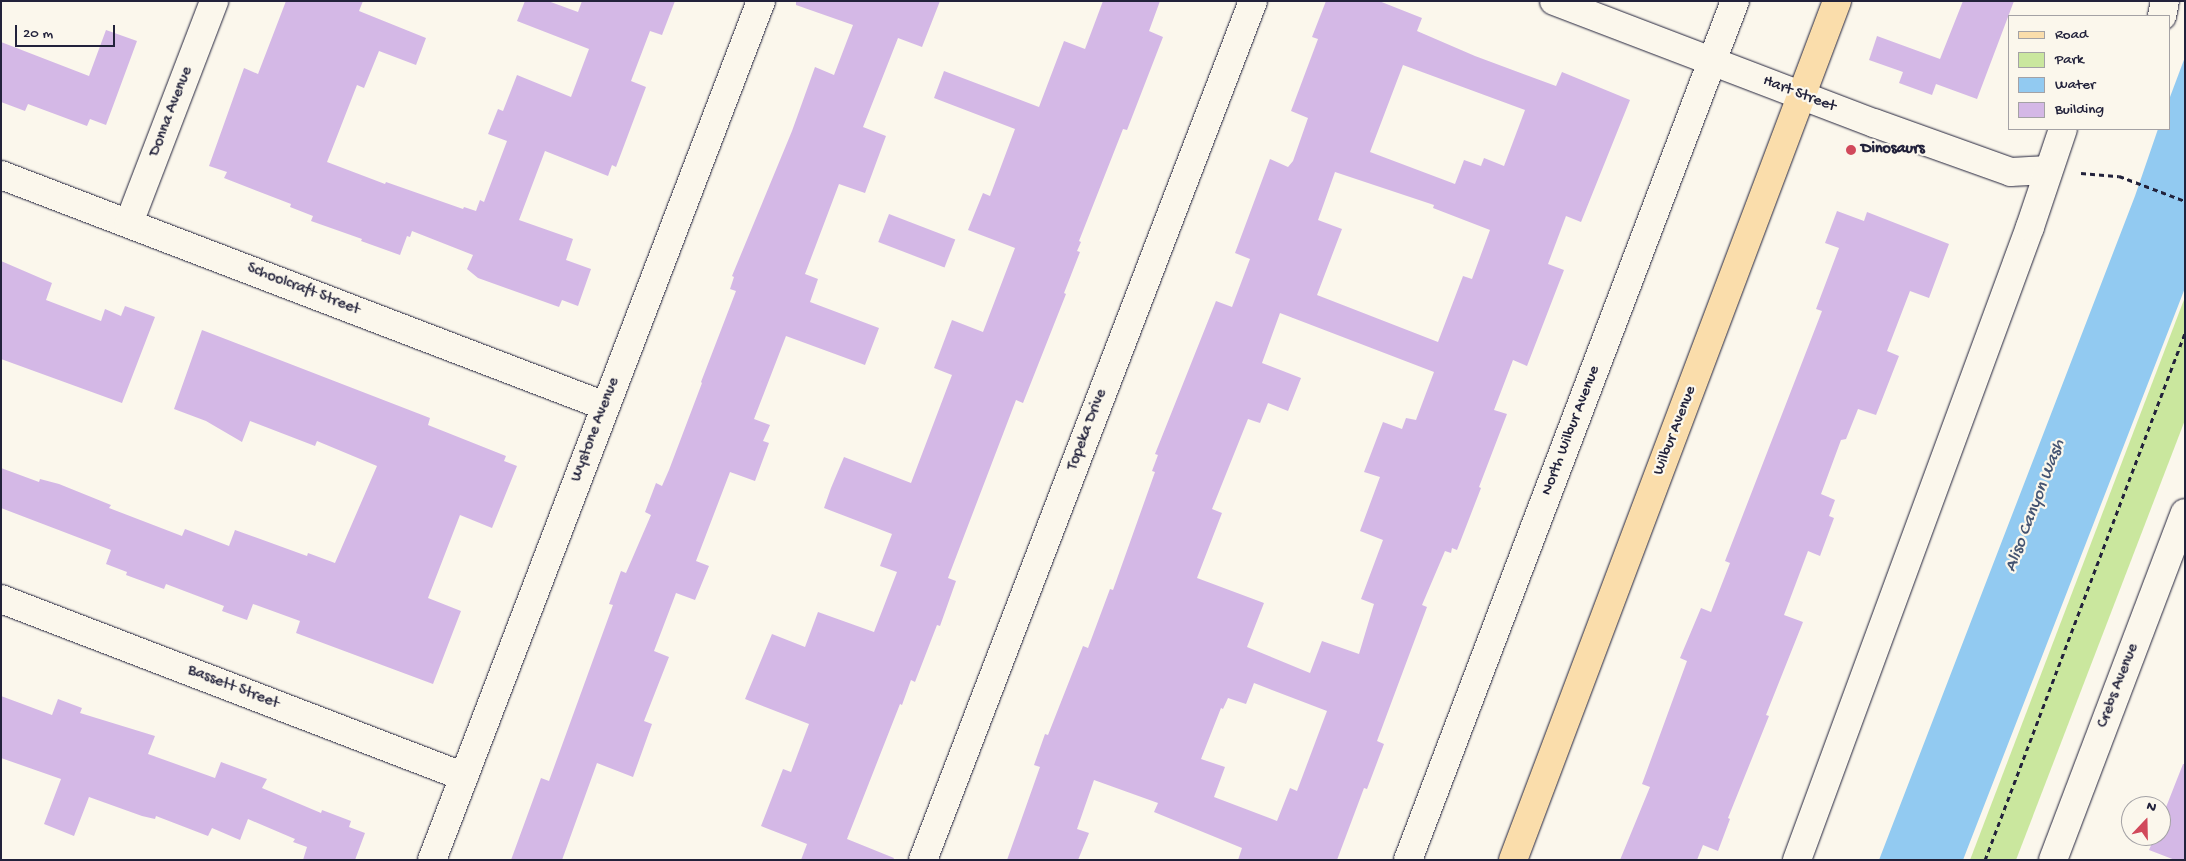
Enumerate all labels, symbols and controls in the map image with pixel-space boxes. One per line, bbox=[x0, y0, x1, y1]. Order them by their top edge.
scale bar bbox=[18, 15, 118, 47]
legend bbox=[2008, 15, 2171, 130]
text: 20 m bbox=[23, 25, 53, 43]
text: Road bbox=[2055, 26, 2088, 44]
text: Park bbox=[2055, 51, 2084, 69]
street label: Donna Avenue bbox=[146, 64, 198, 160]
street label: Hart Street bbox=[1760, 72, 1838, 118]
text: Water bbox=[2055, 76, 2095, 94]
text: Building bbox=[2055, 101, 2104, 119]
place label: Dinosaurs bbox=[1861, 140, 1925, 160]
marker: Dinosaurs bbox=[1845, 144, 1857, 156]
street label: Schoolcraft Street bbox=[244, 260, 362, 320]
street label: North Wilbur Avenue bbox=[1538, 363, 1606, 499]
street label: Wystone Avenue bbox=[567, 375, 625, 485]
street label: Wilbur Avenue bbox=[1650, 384, 1702, 478]
street label: Topeka Drive bbox=[1064, 387, 1112, 473]
water label: Aliso Canyon Wash bbox=[2001, 437, 2071, 575]
street label: Crebs Avenue bbox=[2094, 641, 2144, 731]
street label: Bassett Street bbox=[184, 662, 282, 714]
north arrow bbox=[2121, 796, 2171, 846]
text: N bbox=[2144, 798, 2159, 817]

